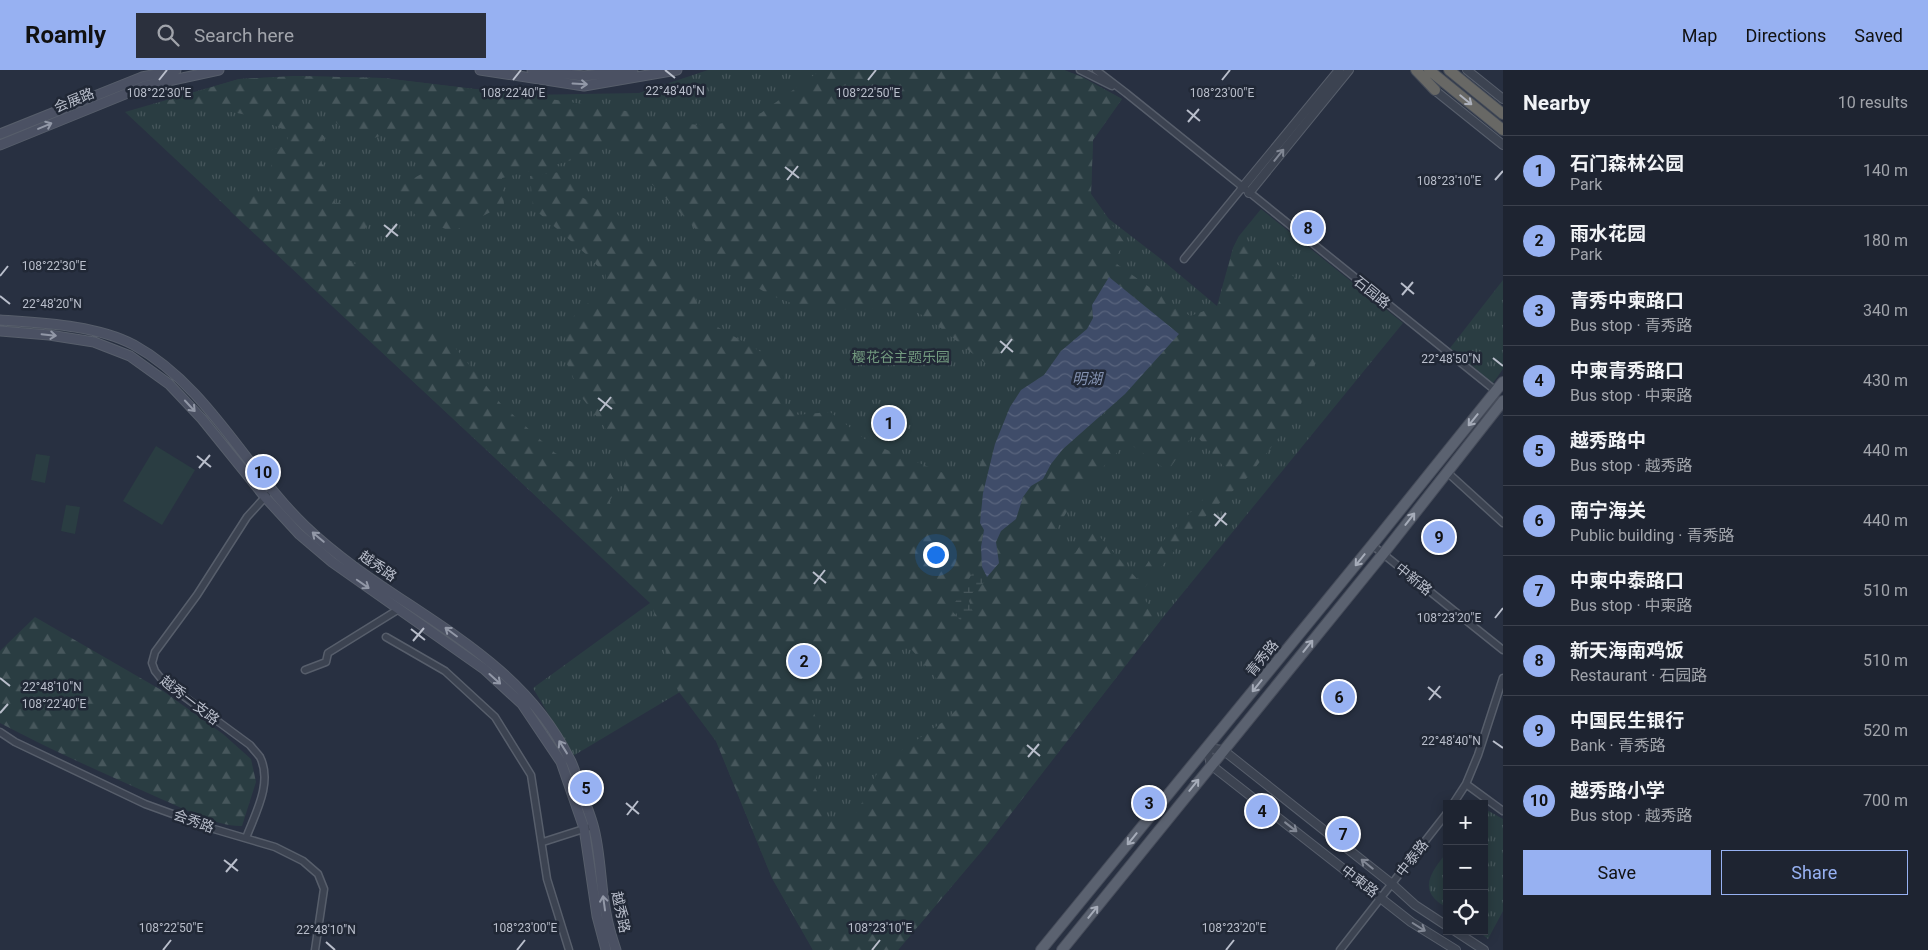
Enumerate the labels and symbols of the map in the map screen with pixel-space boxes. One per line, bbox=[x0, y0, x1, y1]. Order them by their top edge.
one-way arrow bbox=[572, 80, 588, 89]
text: 22°48'40"N bbox=[645, 84, 705, 98]
street label: 会展路 bbox=[52, 85, 96, 115]
text: 108°22'30"E bbox=[127, 86, 191, 100]
text: 108°22'40"E bbox=[481, 86, 545, 100]
text: 108°22'50"E bbox=[836, 86, 900, 100]
text: 108°23'00"E bbox=[1190, 86, 1254, 100]
one-way arrow bbox=[1459, 94, 1472, 105]
one-way arrow bbox=[37, 121, 52, 131]
one-way arrow bbox=[1274, 149, 1285, 162]
text: 108°23'10"E bbox=[1417, 174, 1481, 188]
pin: 8 bbox=[1292, 209, 1324, 247]
text: 108°22'30"E bbox=[22, 259, 86, 273]
street label: 石园路 bbox=[1351, 273, 1393, 311]
text: 22°48'20"N bbox=[22, 297, 82, 311]
one-way arrow bbox=[40, 330, 56, 340]
park label: 樱花谷主题乐园 bbox=[852, 349, 950, 365]
text: 22°48'50"N bbox=[1421, 352, 1481, 366]
water label: 明湖 bbox=[1072, 370, 1104, 388]
one-way arrow bbox=[184, 399, 196, 412]
pin: 1 bbox=[873, 404, 905, 442]
one-way arrow bbox=[1467, 413, 1478, 426]
pin: 10 bbox=[247, 453, 279, 491]
one-way arrow bbox=[1405, 512, 1415, 526]
pin: 9 bbox=[1423, 518, 1455, 556]
one-way arrow bbox=[312, 532, 325, 543]
your location bbox=[923, 542, 949, 568]
street label: 越秀路 bbox=[356, 547, 400, 585]
one-way arrow bbox=[1355, 554, 1366, 567]
street label: 中新路 bbox=[1393, 560, 1435, 598]
one-way arrow bbox=[356, 579, 370, 589]
text: 108°23'20"E bbox=[1417, 611, 1481, 625]
one-way arrow bbox=[444, 627, 458, 637]
street label: 青秀路 bbox=[1243, 637, 1281, 679]
one-way arrow bbox=[1303, 640, 1314, 653]
pin: 2 bbox=[788, 642, 820, 680]
street label: 越秀一支路 bbox=[157, 672, 223, 728]
one-way arrow bbox=[488, 673, 501, 685]
pin: 6 bbox=[1323, 678, 1355, 716]
one-way arrow bbox=[1252, 679, 1263, 692]
text: 22°48'10"N bbox=[22, 680, 82, 694]
text: 108°22'40"E bbox=[22, 697, 86, 711]
text: 22°48'40"N bbox=[1421, 734, 1481, 748]
one-way arrow bbox=[557, 740, 567, 754]
pin: 5 bbox=[570, 769, 602, 807]
one-way arrow bbox=[1189, 779, 1200, 792]
pin: 3 bbox=[1133, 784, 1165, 822]
pin: 4 bbox=[1246, 792, 1278, 830]
street label: 会秀路 bbox=[172, 806, 216, 836]
pin: 7 bbox=[1327, 815, 1359, 853]
one-way arrow bbox=[1284, 822, 1298, 832]
one-way arrow bbox=[1127, 832, 1138, 845]
street label: 中泰路 bbox=[1393, 837, 1431, 879]
one-way arrow bbox=[1361, 859, 1374, 870]
street label: 中柬路 bbox=[1339, 862, 1381, 900]
street label: 越秀路 bbox=[609, 890, 633, 934]
one-way arrow bbox=[599, 895, 609, 911]
one-way arrow bbox=[1087, 906, 1098, 919]
text: 108°22'50"E bbox=[139, 921, 203, 935]
text: 108°23'00"E bbox=[493, 921, 557, 935]
text: 108°23'10"E bbox=[848, 921, 912, 935]
text: 108°23'20"E bbox=[1202, 921, 1266, 935]
one-way arrow bbox=[1412, 922, 1426, 932]
text: 22°48'10"N bbox=[296, 923, 356, 937]

